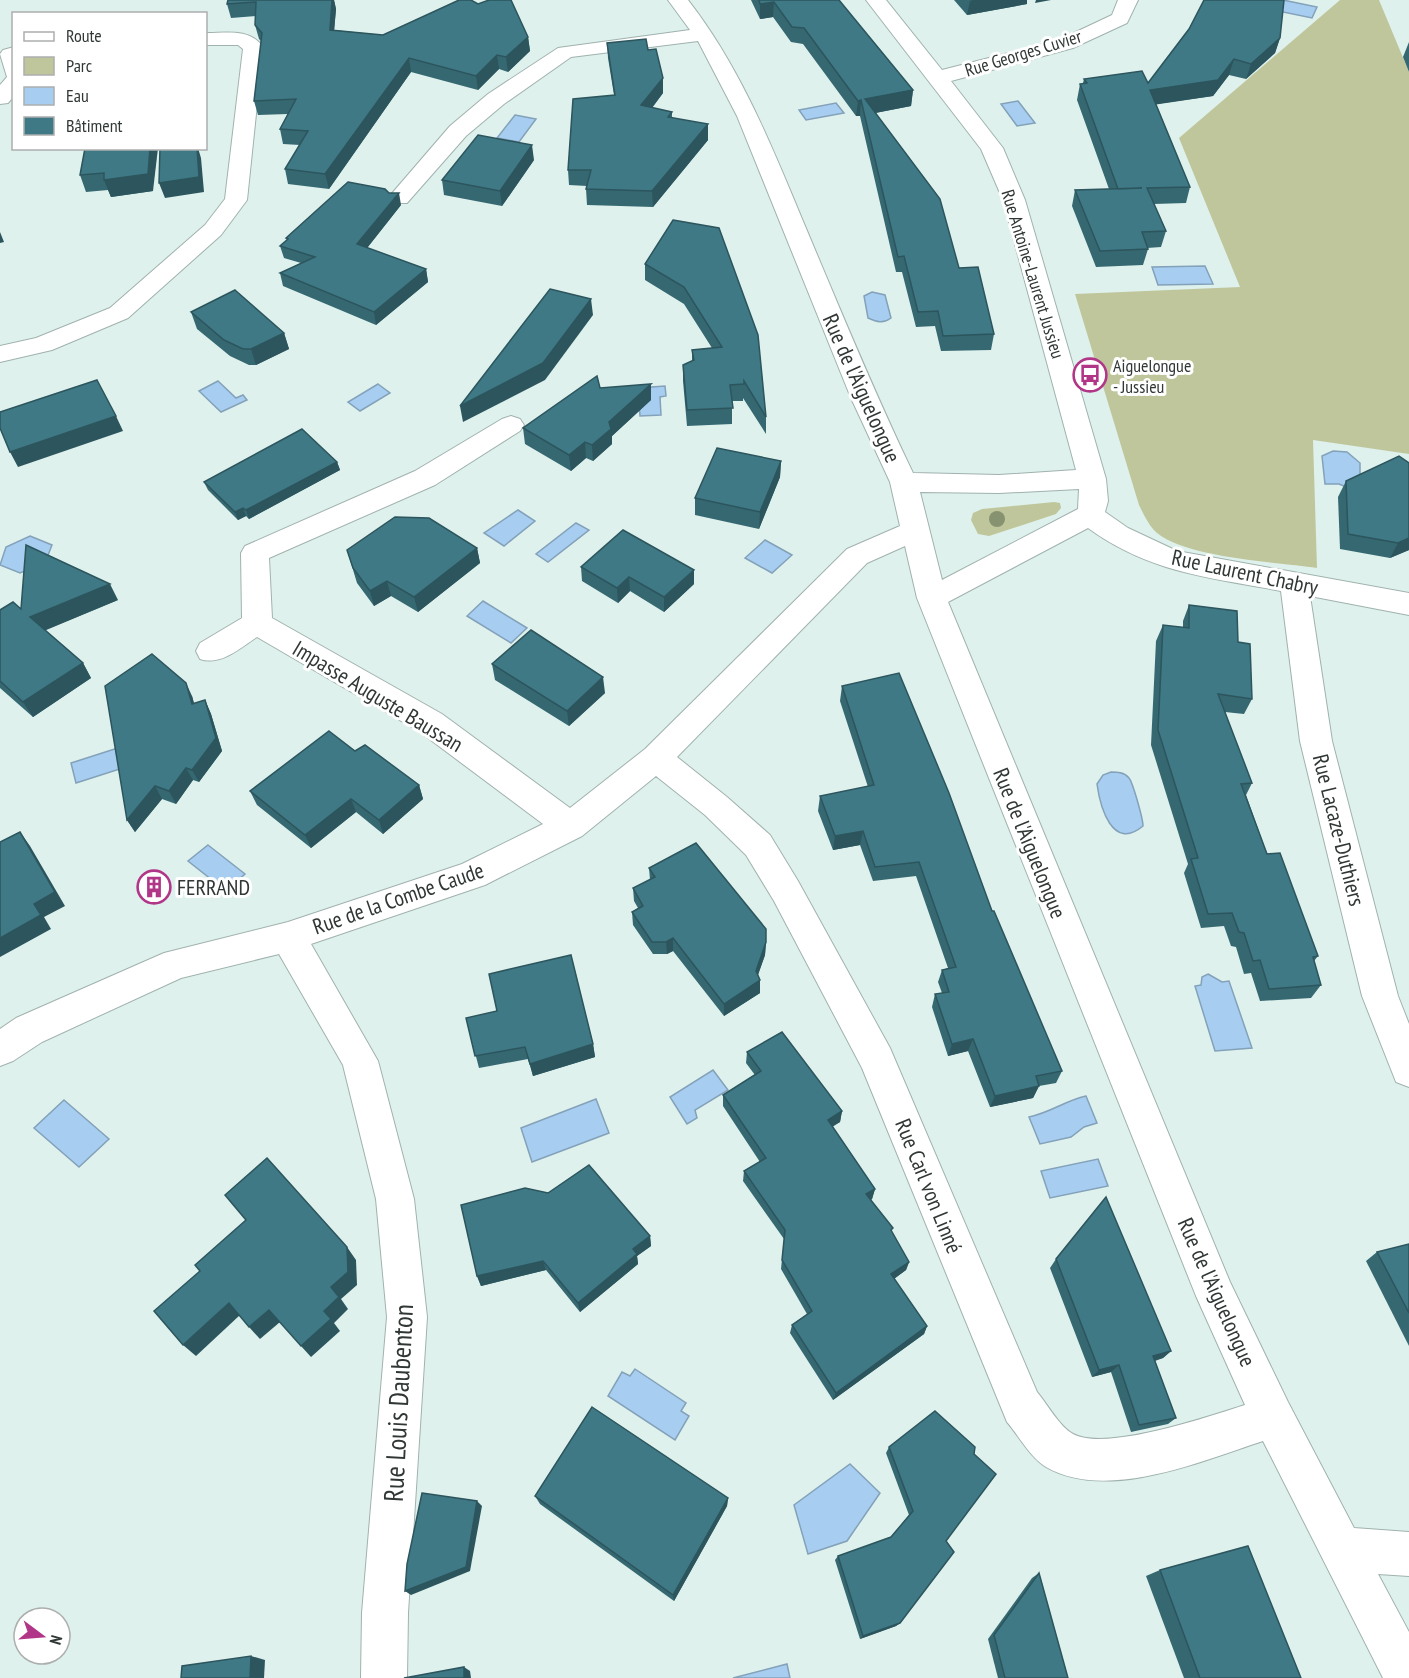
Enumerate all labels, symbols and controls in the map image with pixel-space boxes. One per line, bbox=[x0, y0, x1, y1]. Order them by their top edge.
legend bbox=[12, 12, 207, 150]
text: Route bbox=[66, 24, 102, 47]
street label: Rue Georges Cuvier bbox=[962, 24, 1084, 82]
text: Parc bbox=[66, 54, 93, 77]
text: Eau bbox=[66, 84, 89, 107]
text: Bâtiment bbox=[66, 114, 123, 137]
street label: Rue Antoine-Laurent Jussieu bbox=[996, 187, 1070, 361]
street label: Rue de l'Aiguelongue bbox=[817, 309, 907, 467]
place label: Aiguelongue - Jussieu bbox=[1113, 354, 1191, 398]
bus stop icon: Aiguelongue - Jussieu bbox=[1072, 357, 1108, 393]
street label: Rue Laurent Chabry bbox=[1169, 543, 1321, 601]
street label: Impasse Auguste Baussan bbox=[288, 634, 468, 758]
street label: Rue Lacaze-Duthiers bbox=[1307, 751, 1371, 909]
street label: Rue de l'Aiguelongue bbox=[987, 764, 1073, 922]
street label: Rue de la Combe Caude bbox=[309, 856, 487, 940]
building icon: FERRAND bbox=[136, 869, 172, 905]
place label: FERRAND bbox=[177, 873, 250, 901]
street label: Rue Carl von Linné bbox=[889, 1115, 969, 1257]
street label: Rue de l'Aiguelongue bbox=[1172, 1213, 1262, 1371]
street label: Rue Louis Daubenton bbox=[376, 1303, 420, 1503]
north arrow bbox=[12, 1606, 72, 1666]
text: N bbox=[46, 1633, 67, 1647]

